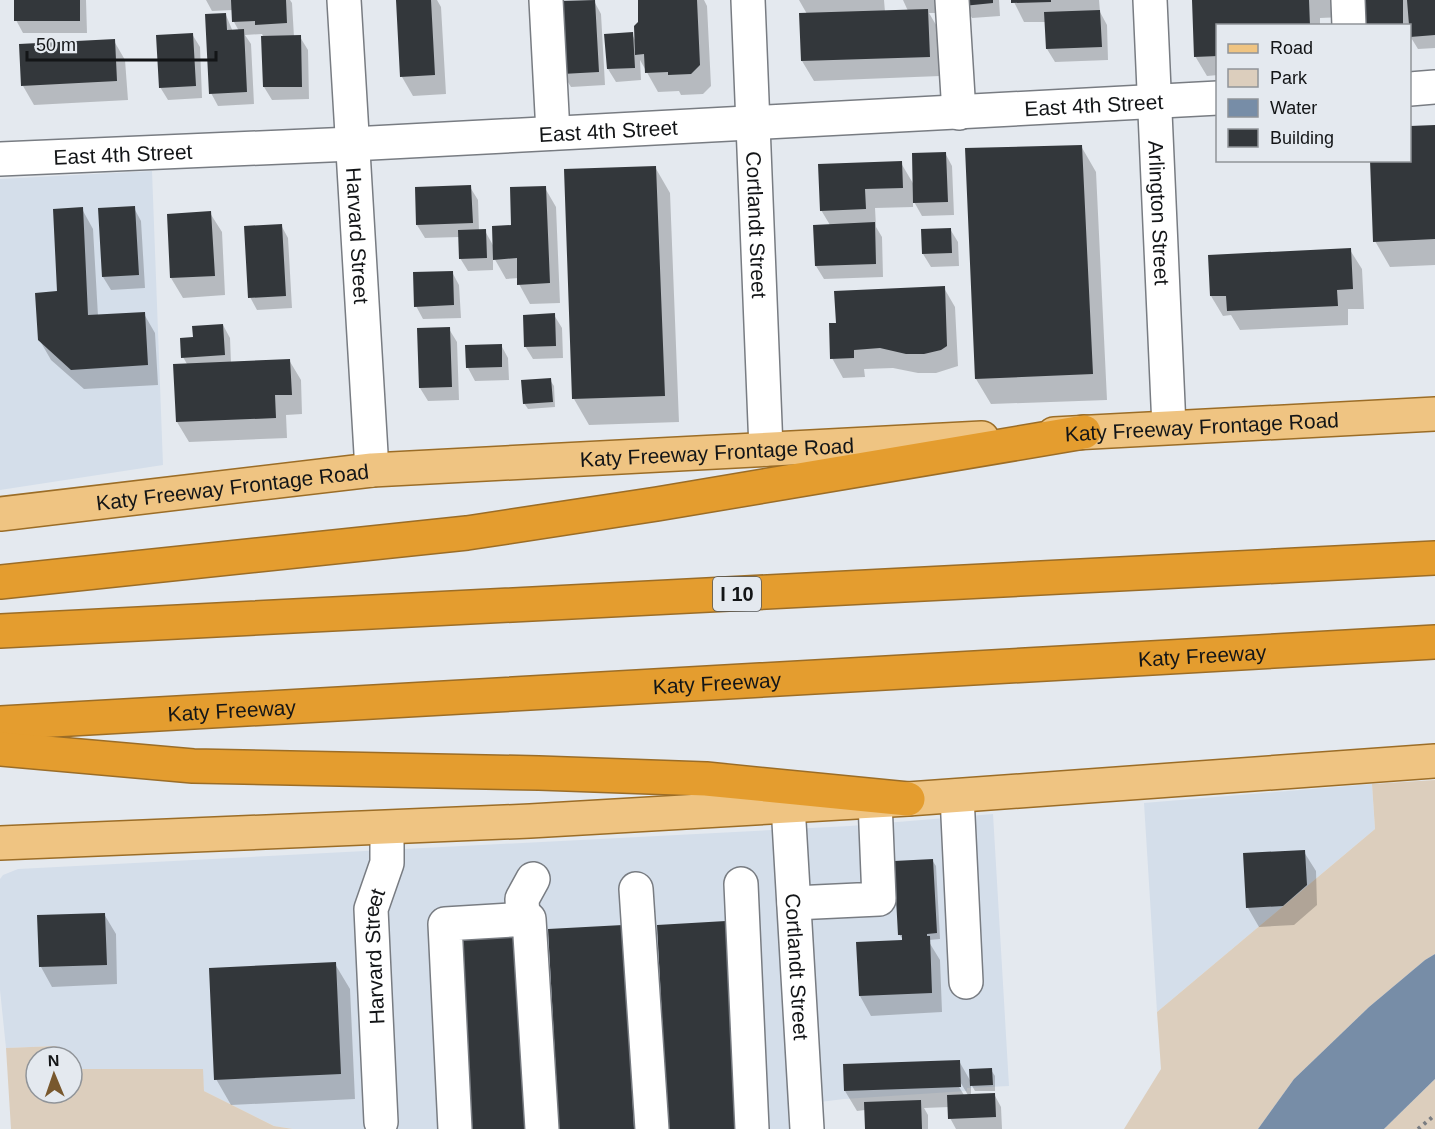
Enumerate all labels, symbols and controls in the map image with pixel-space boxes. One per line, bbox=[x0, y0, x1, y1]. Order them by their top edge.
scale bar bbox=[27, 24, 216, 62]
legend bbox=[1216, 24, 1411, 162]
text: 50 m bbox=[36, 35, 76, 55]
text: Road bbox=[1270, 38, 1313, 58]
text: Park bbox=[1270, 68, 1308, 88]
street label: East 4th Street bbox=[1024, 89, 1164, 120]
text: Water bbox=[1270, 98, 1317, 118]
street label: East 4th Street bbox=[538, 115, 679, 146]
text: Building bbox=[1270, 128, 1334, 148]
street label: East 4th Street bbox=[53, 139, 193, 168]
street label: Arlington Street bbox=[1145, 140, 1174, 286]
street label: Cortlandt Street bbox=[743, 151, 771, 299]
street label: Harvard Street bbox=[342, 167, 374, 305]
street label: Katy Freeway Frontage Road bbox=[1064, 408, 1339, 445]
street label: Katy Freeway Frontage Road bbox=[579, 433, 855, 471]
street label: Katy Freeway Frontage Road bbox=[95, 459, 370, 514]
road number: I 10 bbox=[713, 577, 761, 611]
street label: Katy Freeway bbox=[1137, 640, 1267, 670]
street label: Katy Freeway bbox=[652, 667, 782, 698]
street label: Katy Freeway bbox=[167, 695, 297, 725]
street label: Harvard Street bbox=[359, 885, 389, 1025]
street label: Cortlandt Street bbox=[782, 893, 813, 1041]
north arrow bbox=[24, 1045, 84, 1105]
text: N bbox=[47, 1052, 60, 1069]

